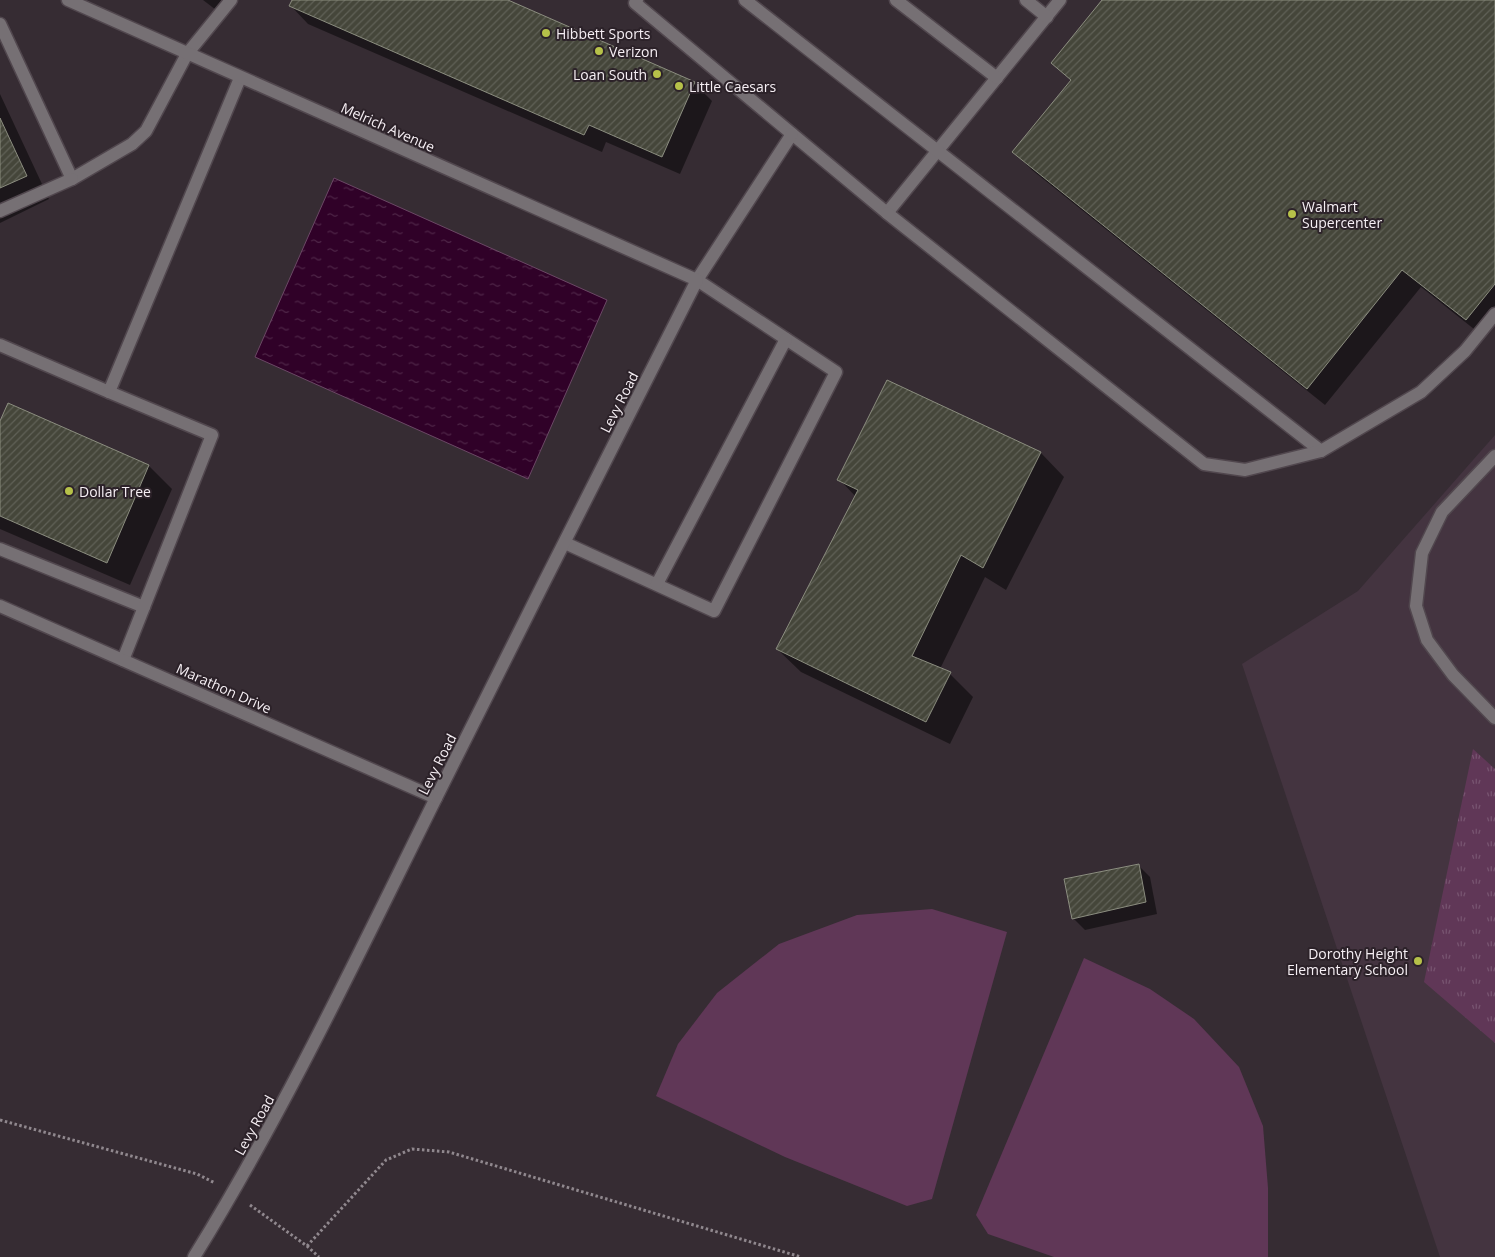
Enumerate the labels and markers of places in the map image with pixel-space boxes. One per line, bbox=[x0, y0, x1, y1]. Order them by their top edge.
place label: Hibbett Sports bbox=[556, 24, 651, 43]
marker: Hibbett Sports bbox=[540, 27, 552, 39]
place label: Verizon bbox=[609, 42, 658, 61]
marker: Verizon bbox=[593, 45, 605, 57]
place label: Loan South bbox=[573, 65, 647, 84]
marker: Loan South bbox=[651, 68, 663, 80]
place label: Little Caesars bbox=[689, 77, 776, 96]
marker: Little Caesars bbox=[673, 80, 685, 92]
place label: Walmart Supercenter bbox=[1302, 197, 1382, 232]
marker: Walmart Supercenter bbox=[1286, 208, 1298, 220]
place label: Dollar Tree bbox=[79, 482, 151, 501]
marker: Dollar Tree bbox=[63, 485, 75, 497]
place label: Dorothy Height Elementary School bbox=[1287, 944, 1408, 979]
marker: Dorothy Height Elementary School bbox=[1412, 955, 1424, 967]

